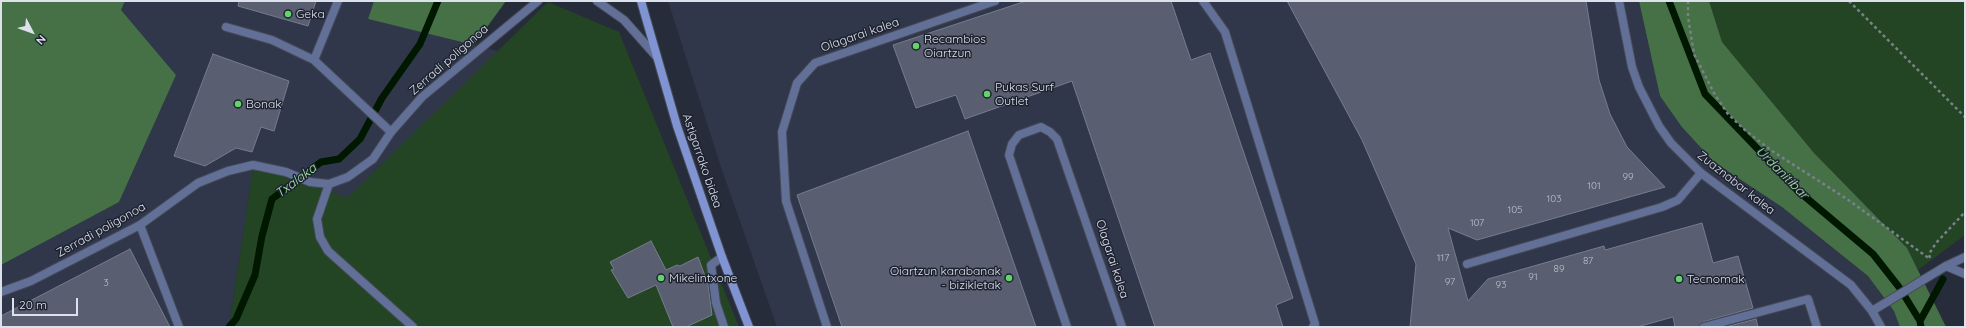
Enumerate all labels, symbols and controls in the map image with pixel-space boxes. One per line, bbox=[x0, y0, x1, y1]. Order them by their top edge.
place label: Geka bbox=[296, 7, 325, 21]
marker: Geka bbox=[283, 9, 293, 19]
north arrow bbox=[12, 12, 52, 52]
street label: Olagarai kalea bbox=[819, 15, 901, 55]
street label: Zerradi poligonoa bbox=[407, 22, 491, 98]
text: N bbox=[33, 32, 49, 48]
place label: Recambios Oiartzun bbox=[924, 32, 986, 60]
marker: Recambios Oiartzun bbox=[911, 41, 921, 51]
place label: Pukas Surf Outlet bbox=[995, 80, 1054, 108]
marker: Pukas Surf Outlet bbox=[982, 89, 992, 99]
place label: Bonak bbox=[246, 97, 282, 111]
marker: Bonak bbox=[233, 99, 243, 109]
street label: Astigarrako bidea bbox=[679, 112, 725, 210]
water label: Urdanitibar bbox=[1752, 143, 1812, 203]
street label: Zuaznabar kalea bbox=[1694, 148, 1778, 218]
water label: Txalaka bbox=[272, 160, 320, 202]
house number: 99 bbox=[1622, 171, 1634, 183]
house number: 101 bbox=[1587, 180, 1601, 192]
house number: 103 bbox=[1547, 193, 1561, 205]
street label: Zerradi poligonoa bbox=[54, 200, 148, 260]
house number: 105 bbox=[1507, 204, 1523, 216]
house number: 107 bbox=[1470, 217, 1484, 229]
street label: Olagarai kalea bbox=[1092, 218, 1132, 300]
house number: 117 bbox=[1437, 252, 1449, 264]
house number: 87 bbox=[1583, 255, 1593, 267]
house number: 89 bbox=[1554, 263, 1564, 275]
place label: Oiartzun karabanak - bizikletak bbox=[890, 264, 1001, 292]
place label: Mikelintxone bbox=[669, 271, 737, 285]
house number: 91 bbox=[1528, 271, 1538, 283]
place label: Tecnomak bbox=[1687, 272, 1745, 286]
marker: Mikelintxone bbox=[656, 273, 666, 283]
marker: Oiartzun karabanak - bizikletak bbox=[1004, 273, 1014, 283]
marker: Tecnomak bbox=[1674, 274, 1684, 284]
house number: 97 bbox=[1445, 276, 1455, 288]
house number: 3 bbox=[103, 277, 109, 289]
house number: 93 bbox=[1496, 279, 1506, 291]
scale bar bbox=[14, 290, 80, 316]
text: 20 m bbox=[19, 297, 47, 312]

